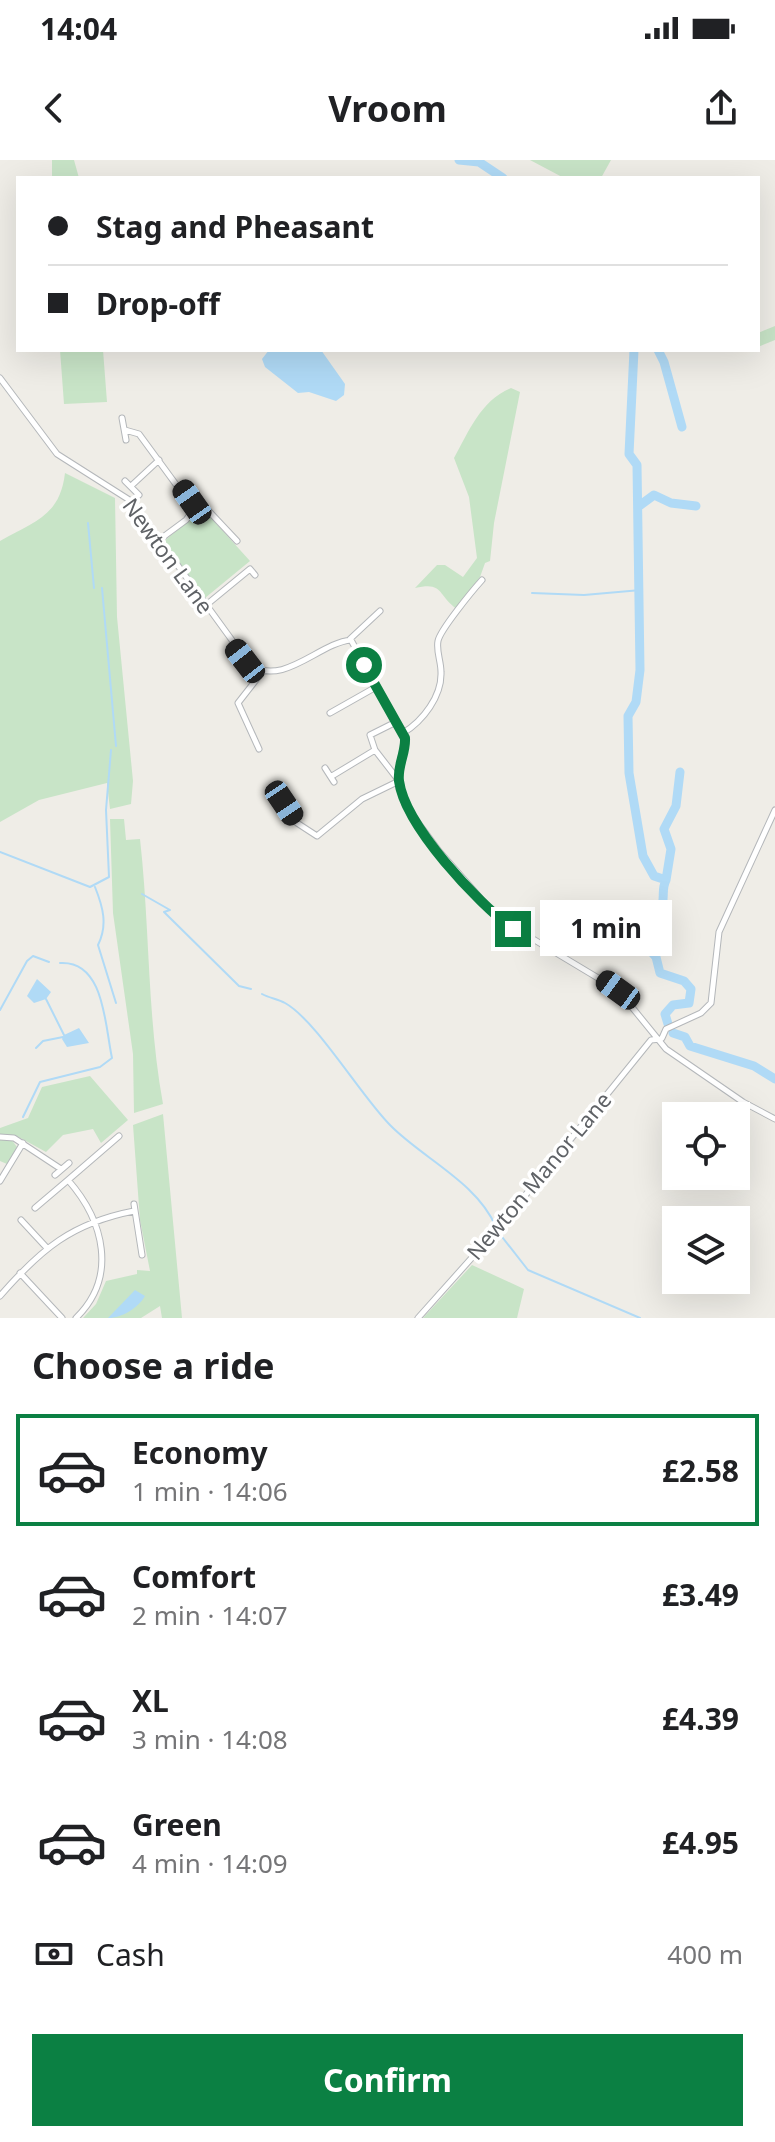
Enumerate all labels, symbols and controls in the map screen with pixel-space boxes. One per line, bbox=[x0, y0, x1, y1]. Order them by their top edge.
text: 14:04 bbox=[40, 8, 117, 49]
text: Vroom bbox=[328, 84, 447, 133]
icon: back bbox=[32, 86, 76, 130]
icon: share bbox=[699, 86, 743, 130]
text: Stag and Pheasant bbox=[96, 206, 374, 247]
text: Drop-off bbox=[96, 283, 220, 324]
car bbox=[168, 475, 216, 529]
street label: Newton Lane bbox=[117, 491, 221, 619]
car bbox=[221, 635, 269, 687]
route start bbox=[346, 647, 382, 683]
car bbox=[261, 776, 307, 830]
callout: 1 min bbox=[541, 901, 673, 957]
text: 1 min bbox=[570, 910, 642, 946]
route end bbox=[495, 911, 531, 947]
car bbox=[592, 966, 644, 1014]
street label: Newton Manor Lane bbox=[459, 1085, 617, 1266]
map controls bbox=[662, 1102, 750, 1294]
button: locate bbox=[662, 1102, 750, 1190]
button: layers bbox=[662, 1206, 750, 1294]
text: Choose a ride bbox=[32, 1341, 274, 1390]
text: Economy bbox=[132, 1432, 268, 1473]
icon: car bbox=[36, 1434, 108, 1506]
text: £2.58 bbox=[662, 1450, 739, 1491]
text: 1 min · 14:06 bbox=[132, 1473, 288, 1509]
text: Comfort bbox=[132, 1556, 256, 1597]
icon: car bbox=[36, 1558, 108, 1630]
text: £3.49 bbox=[662, 1574, 739, 1615]
text: 2 min · 14:07 bbox=[132, 1597, 288, 1633]
text: XL bbox=[132, 1680, 169, 1721]
icon: car bbox=[36, 1682, 108, 1754]
text: £4.39 bbox=[662, 1698, 739, 1739]
text: 3 min · 14:08 bbox=[132, 1721, 288, 1757]
text: Green bbox=[132, 1804, 222, 1845]
icon: car bbox=[36, 1806, 108, 1878]
text: £4.95 bbox=[662, 1822, 739, 1863]
text: 4 min · 14:09 bbox=[132, 1845, 288, 1881]
icon: cash bbox=[32, 1932, 76, 1976]
text: Cash bbox=[96, 1934, 165, 1975]
text: 400 m bbox=[667, 1936, 743, 1972]
button: Confirm bbox=[32, 2034, 743, 2126]

